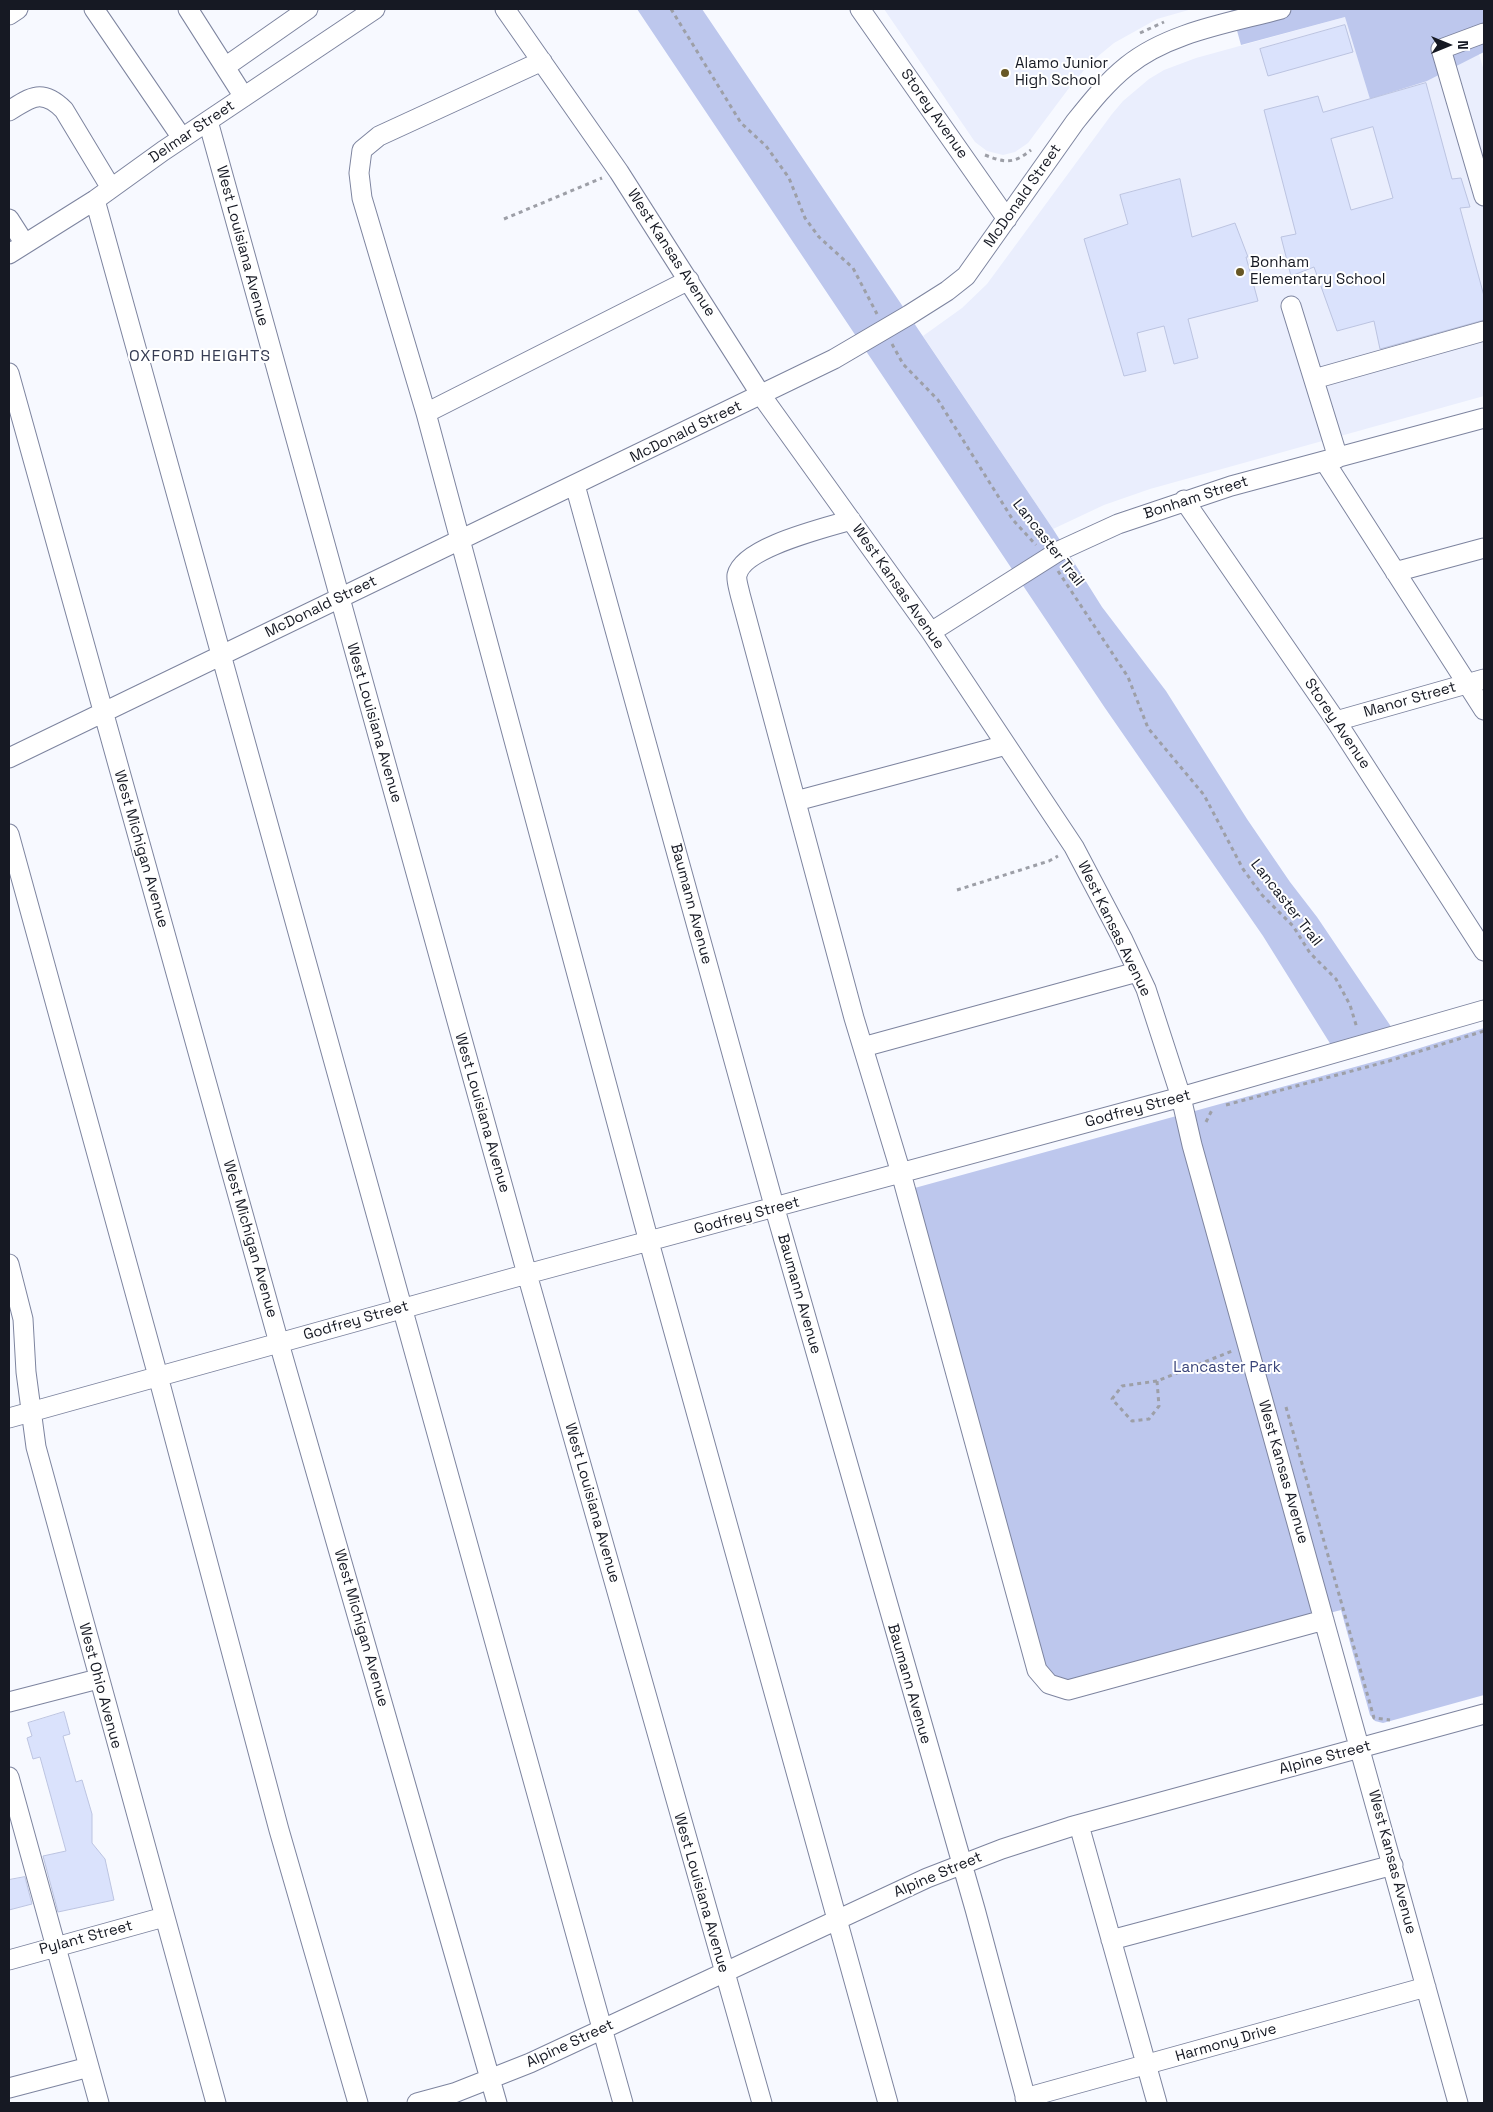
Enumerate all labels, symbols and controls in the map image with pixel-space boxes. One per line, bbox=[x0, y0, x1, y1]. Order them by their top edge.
north arrow bbox=[1423, 20, 1473, 70]
text: N bbox=[1454, 40, 1472, 50]
place label: Alamo Junior High School bbox=[1015, 55, 1108, 90]
street label: Storey Avenue bbox=[896, 66, 972, 162]
marker: Alamo Junior High School bbox=[999, 67, 1011, 79]
street label: Delmar Street bbox=[146, 97, 238, 167]
street label: McDonald Street bbox=[981, 141, 1065, 251]
street label: West Louisiana Avenue bbox=[212, 164, 272, 328]
street label: West Kansas Avenue bbox=[623, 186, 719, 320]
place label: Bonham Elementary School bbox=[1250, 254, 1386, 289]
marker: Bonham Elementary School bbox=[1234, 266, 1246, 278]
district label: OXFORD HEIGHTS bbox=[127, 347, 273, 367]
street label: McDonald Street bbox=[627, 397, 745, 467]
street label: Bonham Street bbox=[1141, 473, 1251, 523]
street label: Lancaster Trail bbox=[1008, 496, 1088, 590]
street label: West Kansas Avenue bbox=[848, 521, 948, 653]
street label: McDonald Street bbox=[262, 572, 380, 642]
street label: West Louisiana Avenue bbox=[343, 641, 405, 805]
street label: Storey Avenue bbox=[1300, 675, 1374, 773]
street label: Manor Street bbox=[1362, 678, 1458, 722]
street label: West Michigan Avenue bbox=[110, 768, 172, 930]
street label: Baumann Avenue bbox=[666, 842, 716, 966]
street label: Lancaster Trail bbox=[1246, 856, 1326, 950]
street label: West Kansas Avenue bbox=[1073, 858, 1155, 1000]
street label: West Louisiana Avenue bbox=[451, 1031, 513, 1195]
street label: Godfrey Street bbox=[1083, 1086, 1193, 1132]
street label: West Michigan Avenue bbox=[219, 1158, 281, 1320]
street label: Godfrey Street bbox=[692, 1193, 802, 1239]
street label: Baumann Avenue bbox=[773, 1232, 825, 1356]
street label: Godfrey Street bbox=[301, 1297, 411, 1345]
park label: Lancaster Park bbox=[1173, 1359, 1281, 1377]
street label: West Kansas Avenue bbox=[1254, 1398, 1312, 1546]
street label: West Louisiana Avenue bbox=[561, 1421, 623, 1585]
street label: West Michigan Avenue bbox=[330, 1547, 392, 1709]
street label: West Ohio Avenue bbox=[75, 1621, 125, 1751]
street label: Baumann Avenue bbox=[883, 1622, 935, 1746]
street label: Alpine Street bbox=[1277, 1737, 1373, 1779]
street label: West Kansas Avenue bbox=[1364, 1788, 1420, 1936]
street label: West Louisiana Avenue bbox=[670, 1811, 732, 1975]
street label: Alpine Street bbox=[891, 1848, 985, 1902]
street label: Pylant Street bbox=[37, 1917, 135, 1959]
street label: Alpine Street bbox=[523, 2016, 617, 2072]
street label: Harmony Drive bbox=[1173, 2020, 1279, 2066]

